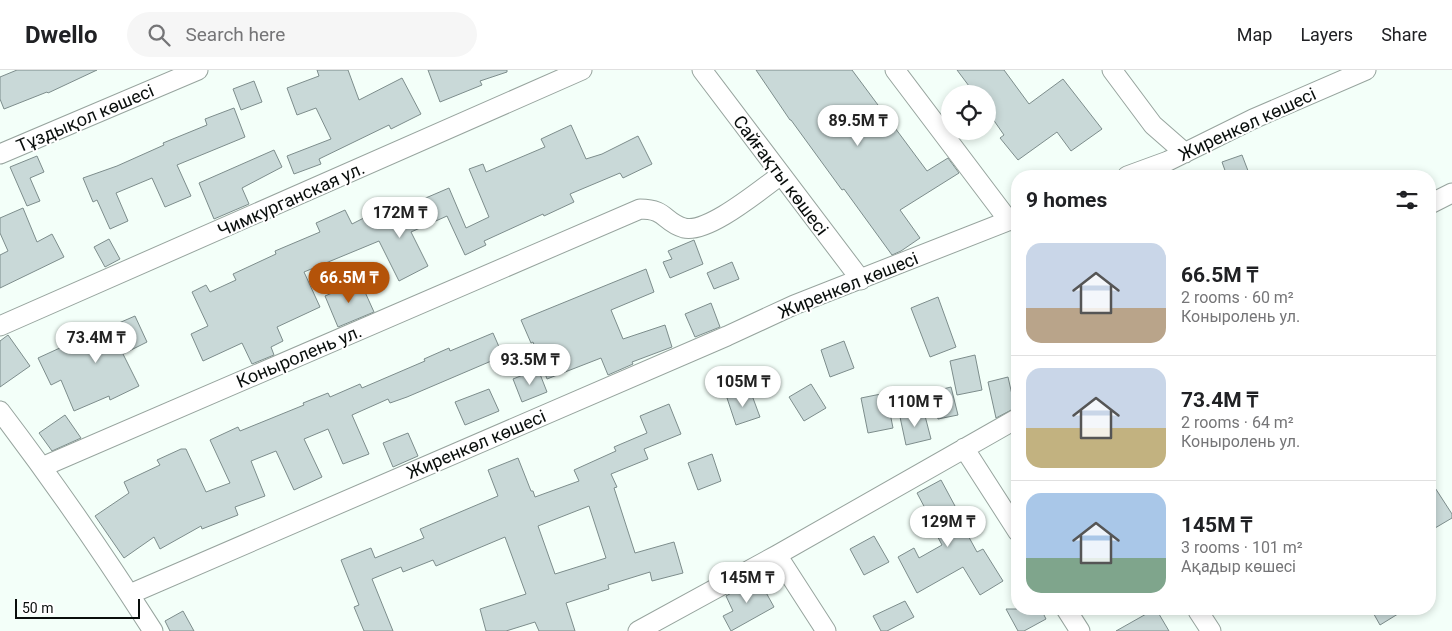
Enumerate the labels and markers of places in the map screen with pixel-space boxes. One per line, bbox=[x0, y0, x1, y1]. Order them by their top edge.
pin: 89.5M ₸ bbox=[812, 104, 904, 147]
pin: 172M ₸ bbox=[359, 196, 441, 239]
pin: 66.5M ₸ bbox=[303, 262, 395, 304]
pin: 73.4M ₸ bbox=[50, 322, 142, 364]
pin: 93.5M ₸ bbox=[484, 344, 576, 386]
pin: 105M ₸ bbox=[702, 366, 784, 408]
pin: 110M ₸ bbox=[874, 386, 956, 428]
pin: 129M ₸ bbox=[907, 506, 989, 548]
pin: 145M ₸ bbox=[706, 562, 788, 604]

